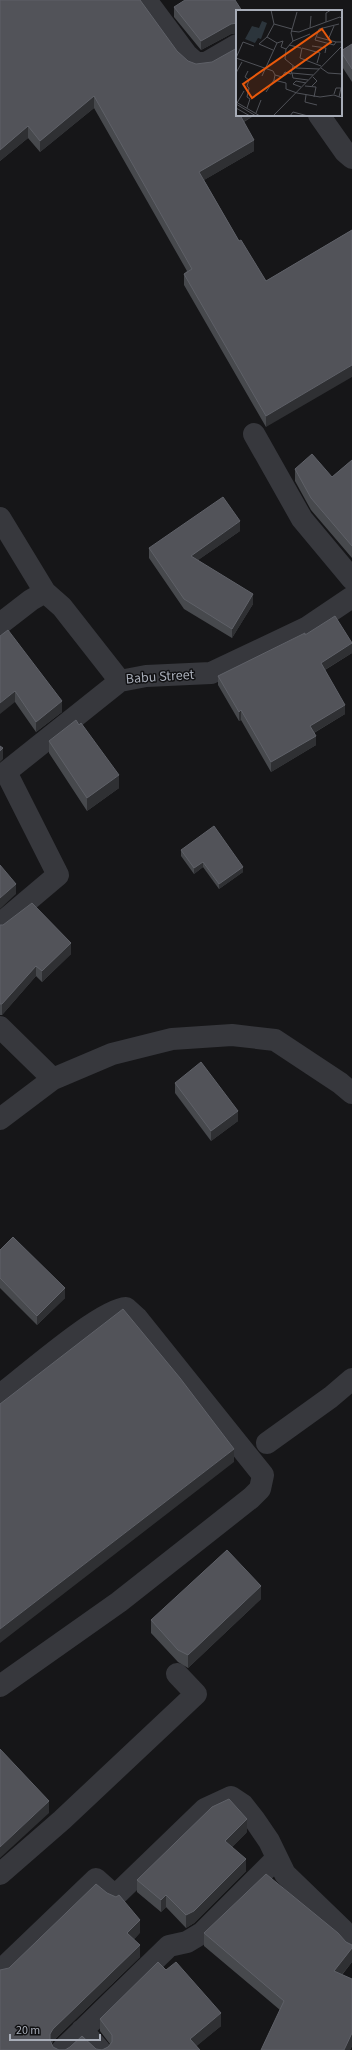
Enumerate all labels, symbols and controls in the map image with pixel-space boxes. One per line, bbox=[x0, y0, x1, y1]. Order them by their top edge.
inset map bbox=[236, 10, 342, 116]
street label: Babu Street bbox=[125, 665, 195, 689]
scale bar bbox=[10, 2016, 100, 2042]
text: 20 m bbox=[16, 2022, 40, 2039]

